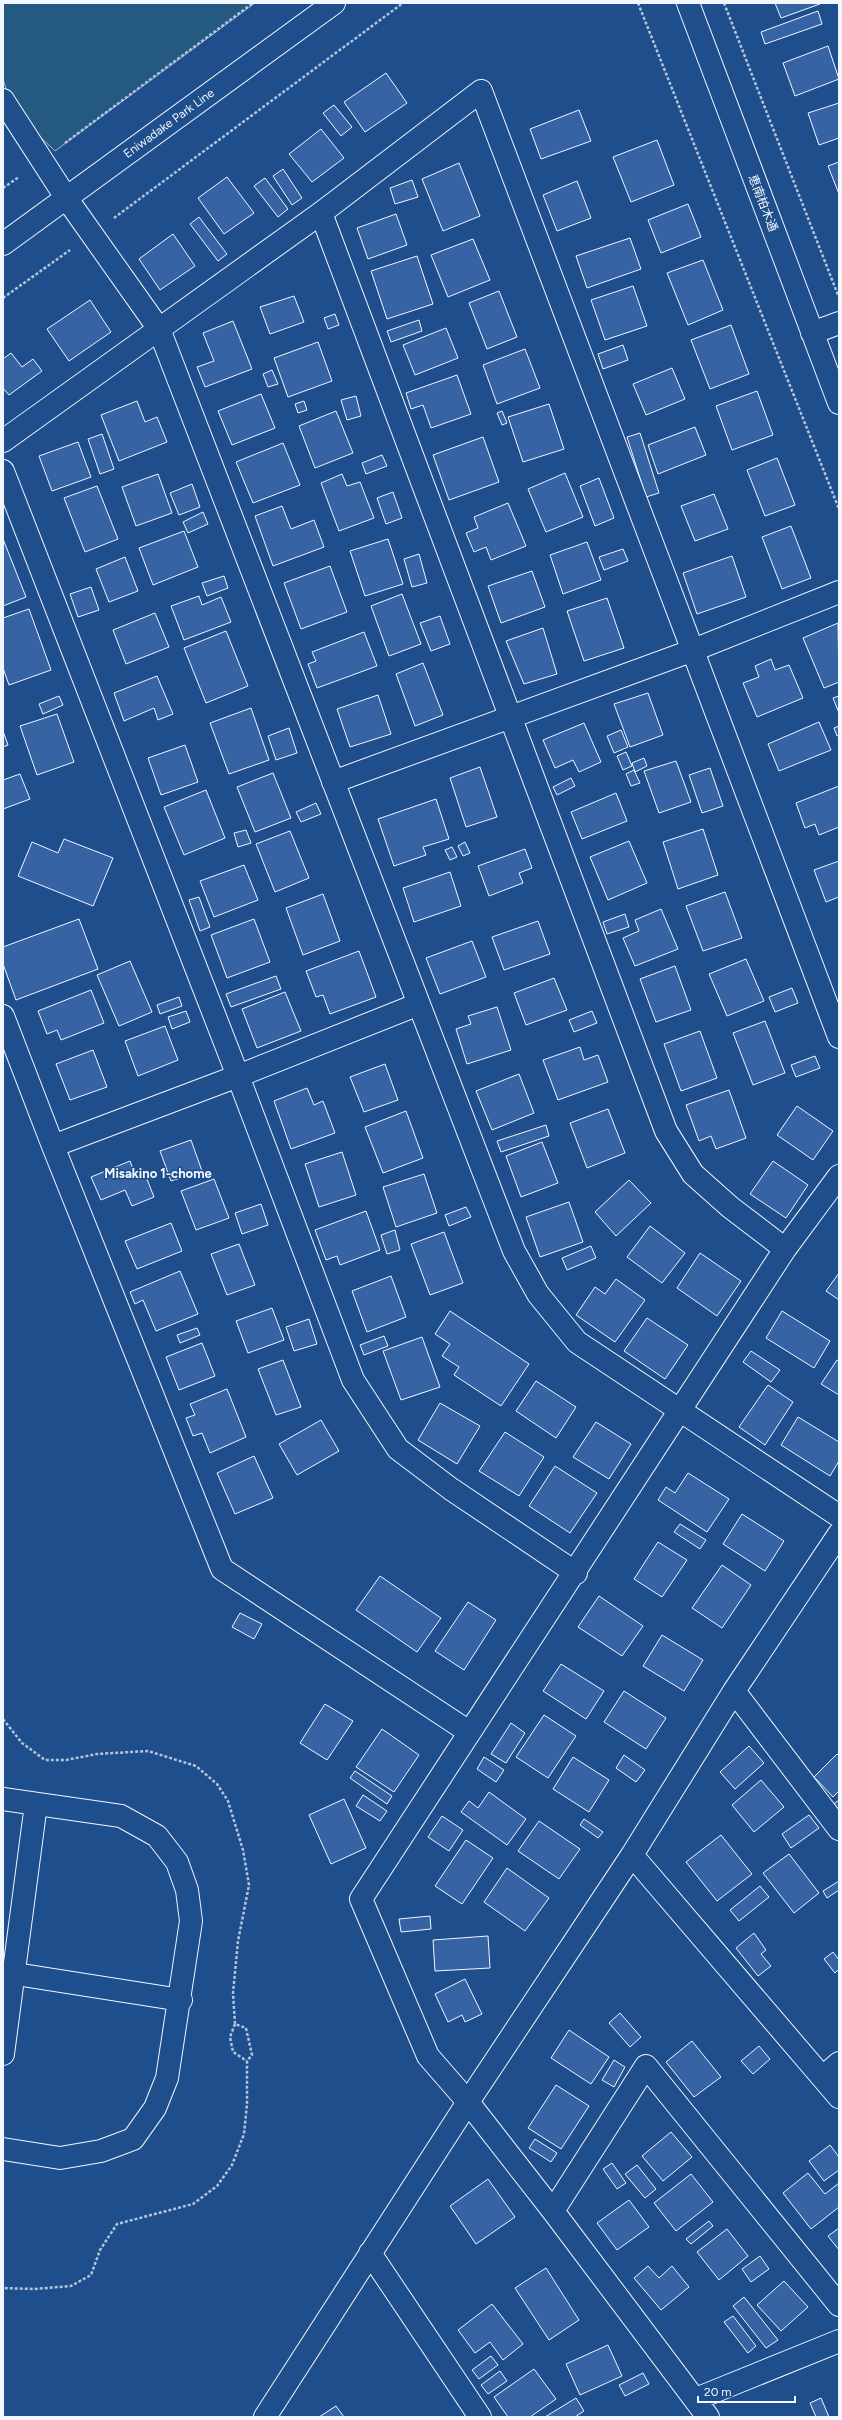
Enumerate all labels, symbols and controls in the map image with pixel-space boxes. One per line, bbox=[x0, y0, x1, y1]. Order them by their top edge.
street label: Eniwadake Park Line bbox=[121, 85, 217, 161]
street label: 恵南柏木通 bbox=[746, 172, 780, 234]
district label: Misakino 1-chome bbox=[104, 1166, 212, 1181]
scale bar bbox=[698, 2378, 795, 2404]
text: 20 m bbox=[704, 2385, 732, 2399]

